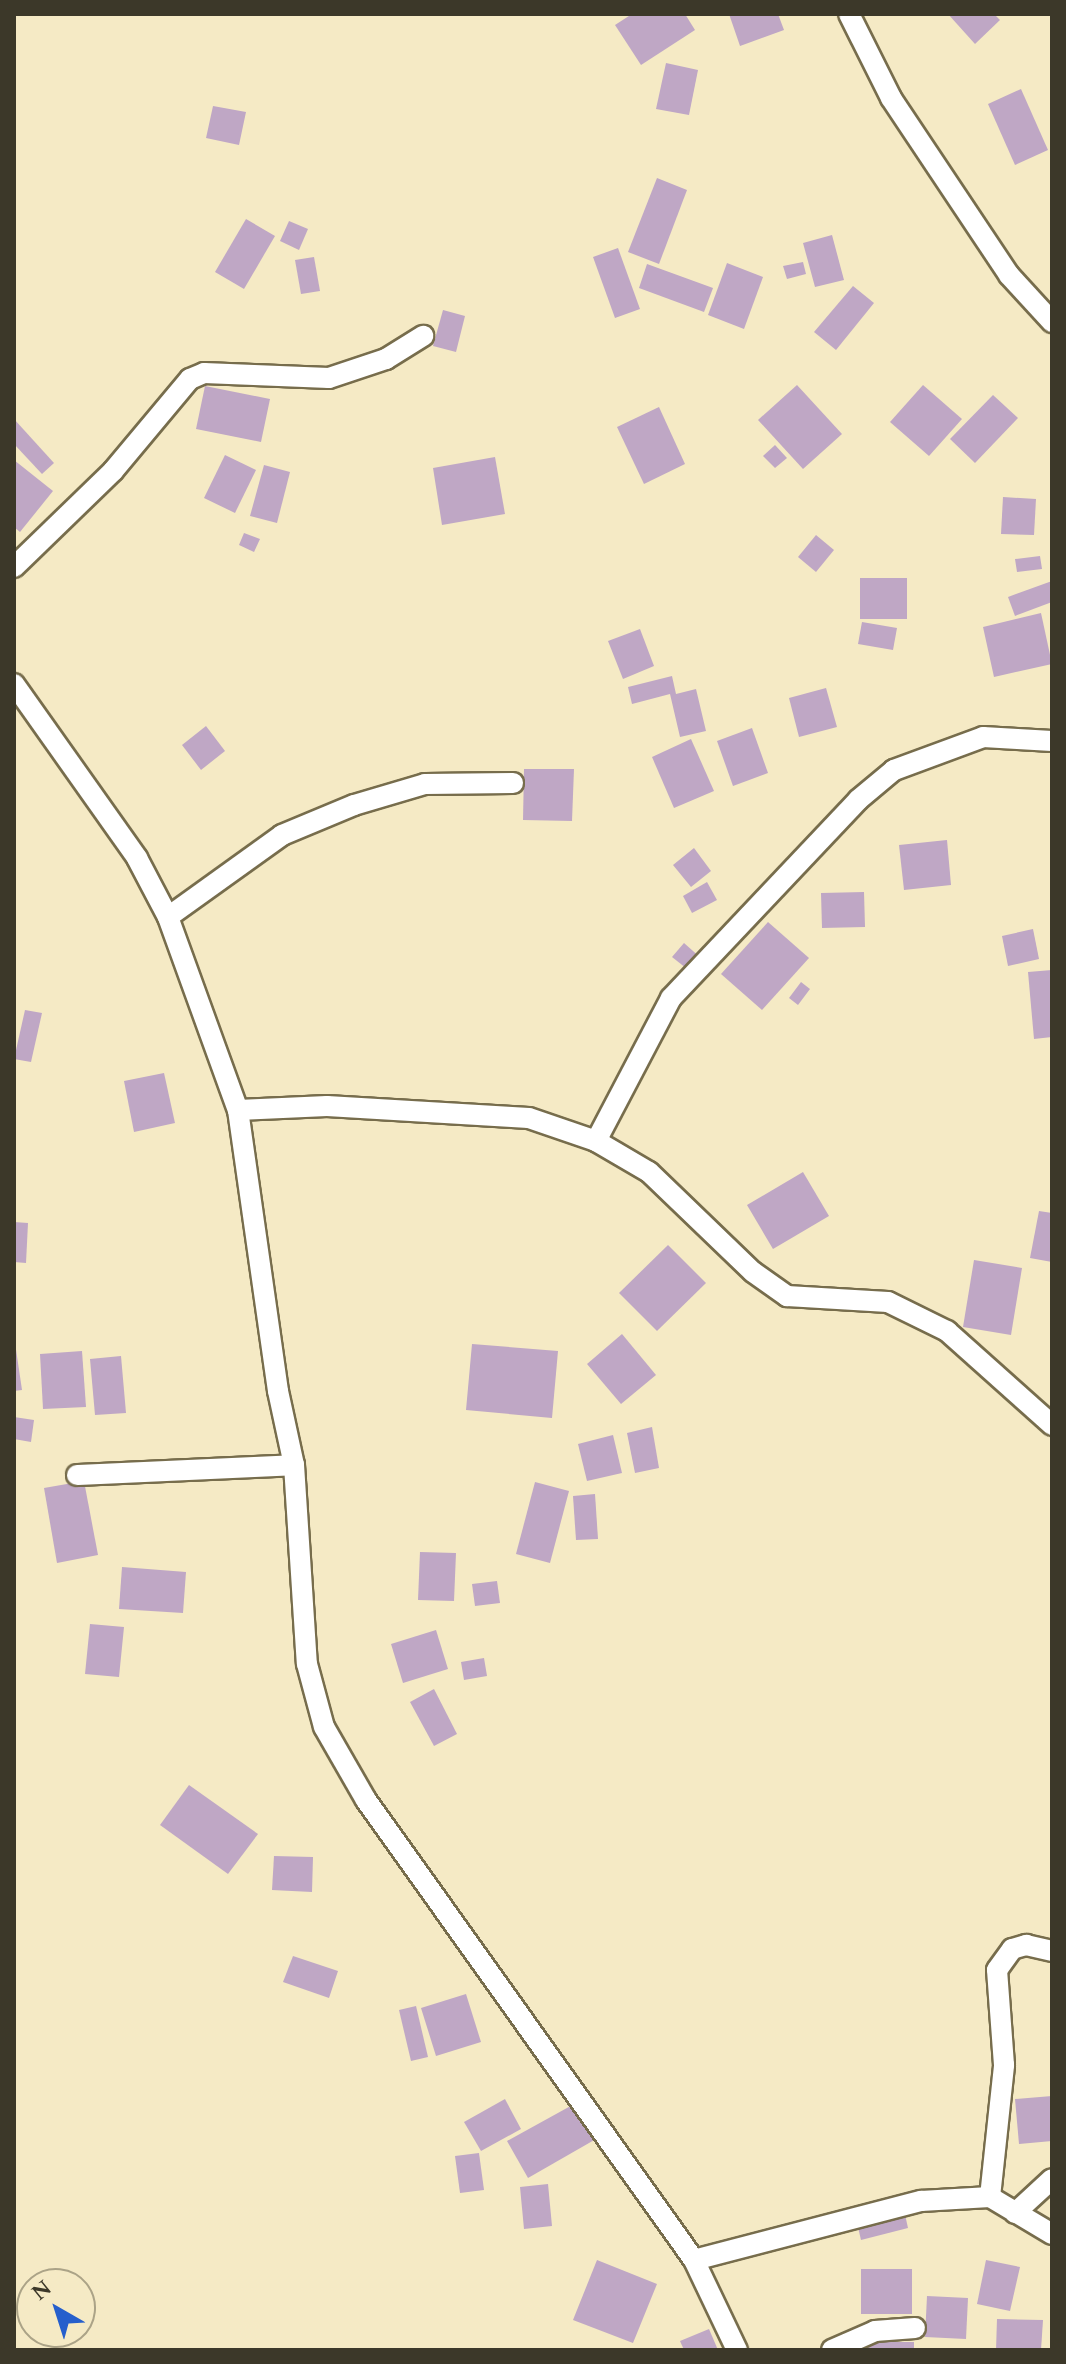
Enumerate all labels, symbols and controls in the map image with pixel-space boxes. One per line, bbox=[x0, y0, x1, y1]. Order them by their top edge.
north arrow bbox=[16, 2268, 96, 2348]
text: N bbox=[24, 2272, 59, 2309]

